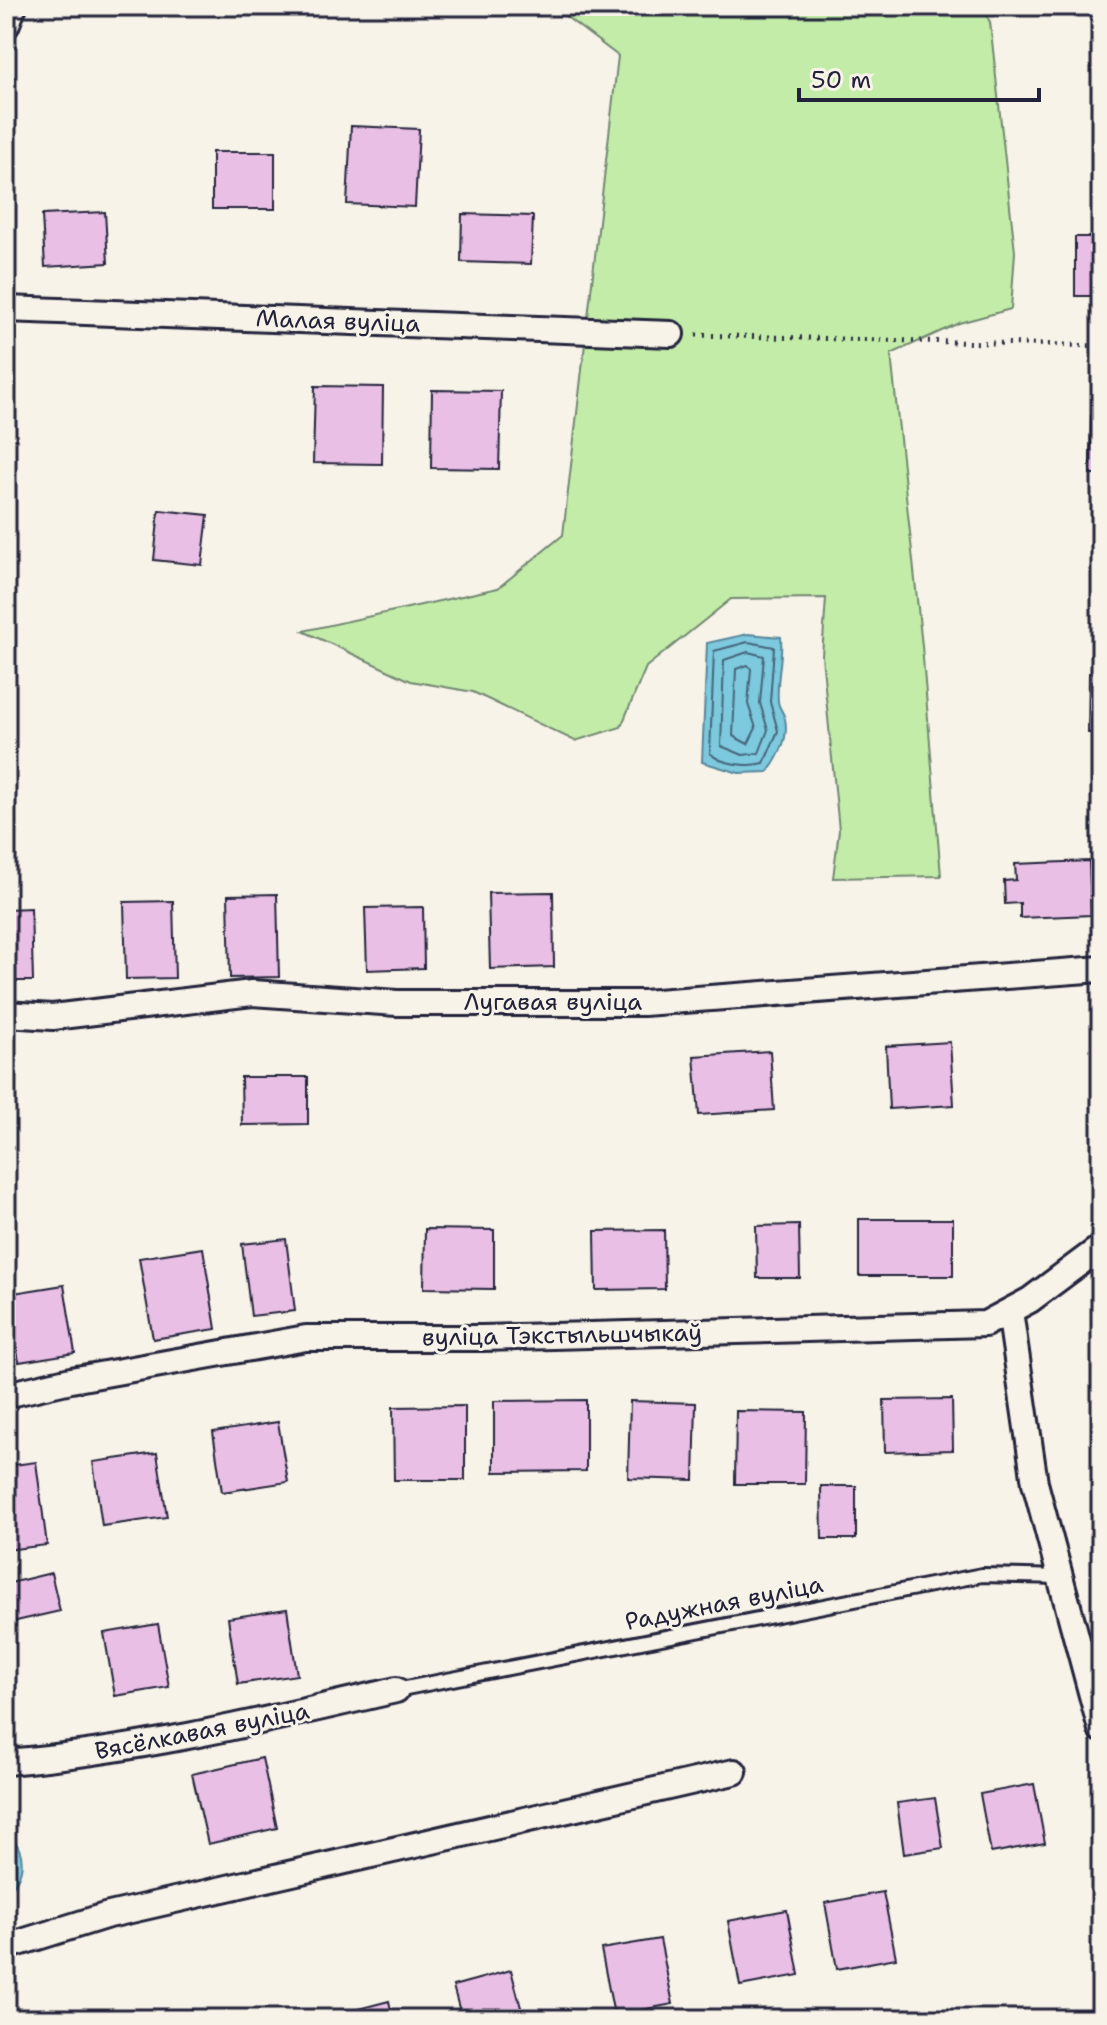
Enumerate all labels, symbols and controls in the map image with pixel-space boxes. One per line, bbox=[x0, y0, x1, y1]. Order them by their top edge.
scale bar bbox=[799, 52, 1039, 102]
text: 50 m bbox=[811, 64, 871, 96]
street label: Малая вуліца bbox=[255, 302, 421, 340]
street label: Лугавая вуліца bbox=[464, 986, 642, 1018]
street label: вуліца Тэкстыльшчыкаў bbox=[422, 1317, 702, 1353]
street label: Радужная вуліца bbox=[622, 1568, 826, 1638]
street label: Вясёлкавая вуліца bbox=[92, 1695, 312, 1767]

